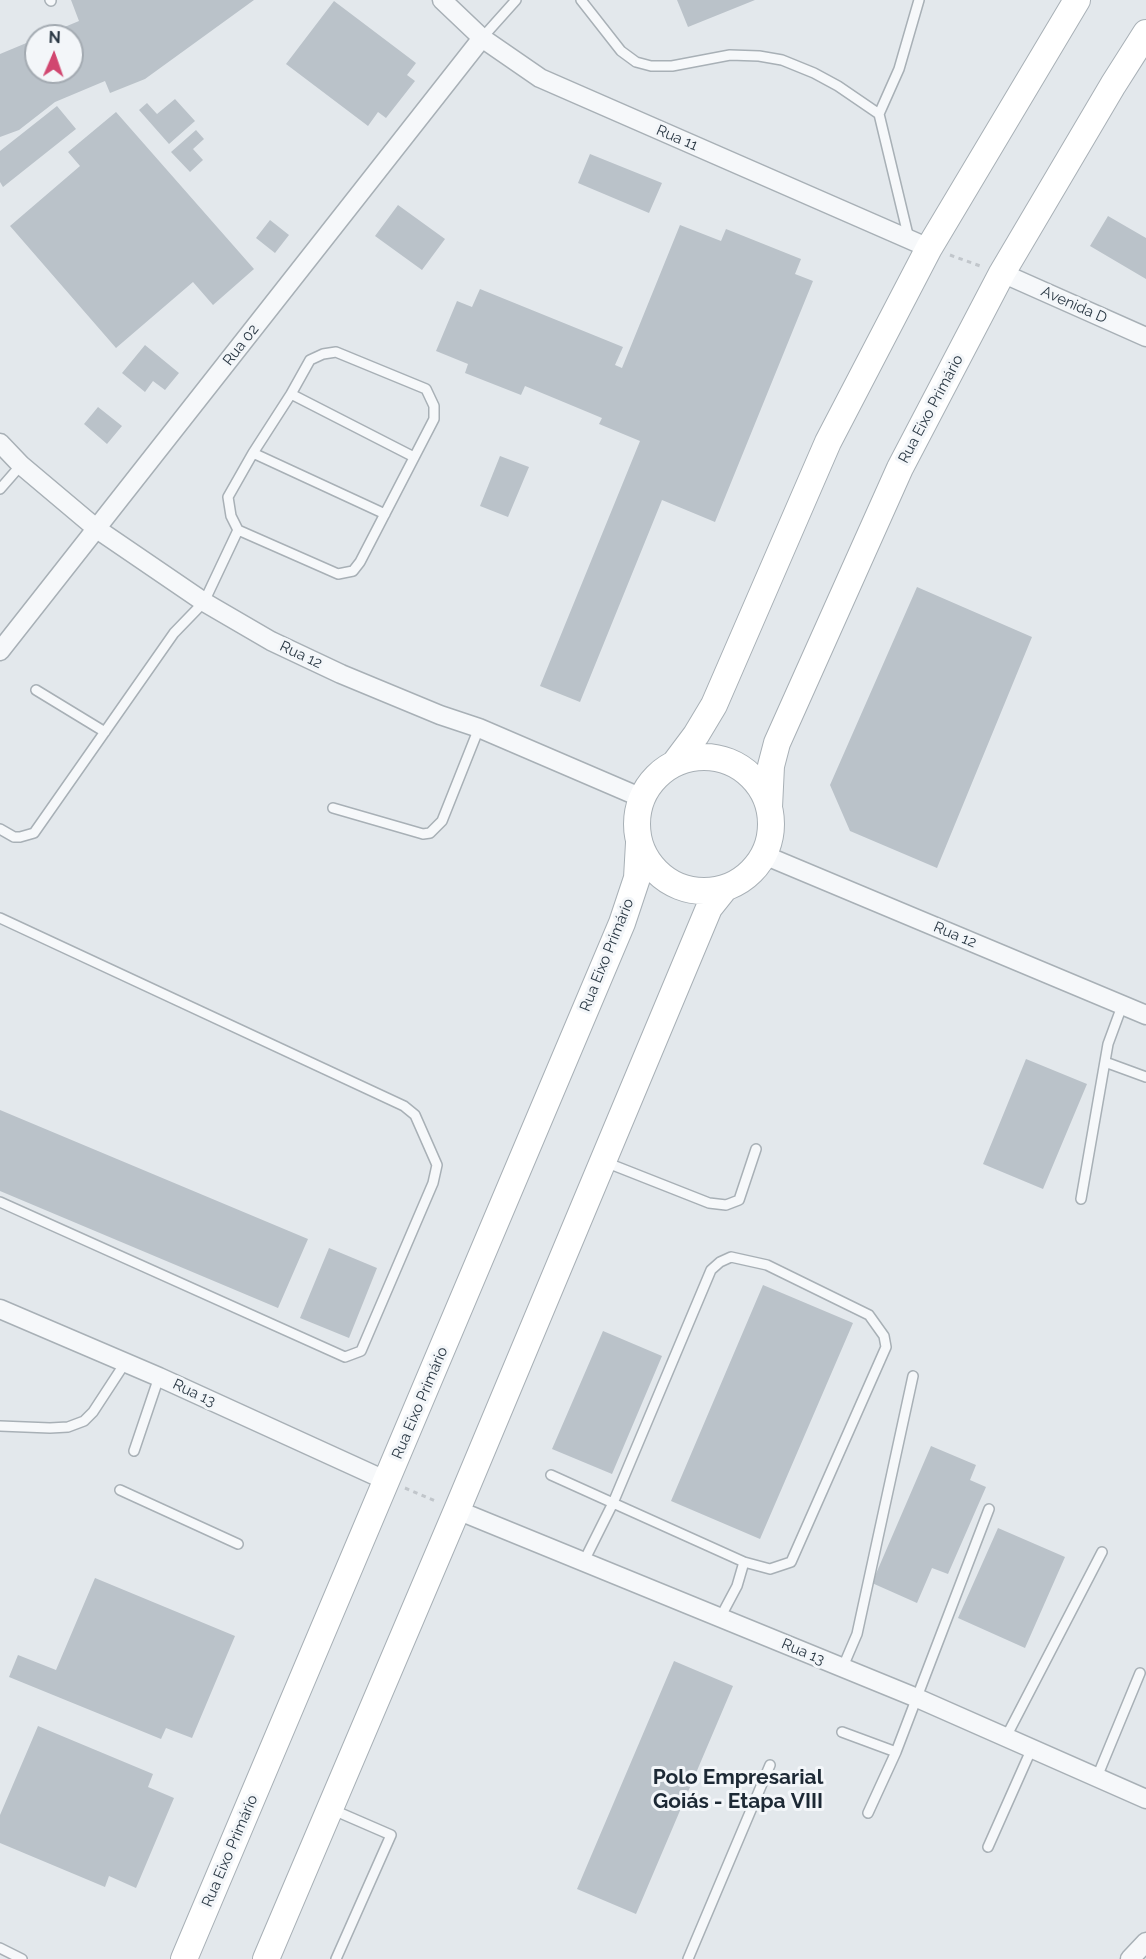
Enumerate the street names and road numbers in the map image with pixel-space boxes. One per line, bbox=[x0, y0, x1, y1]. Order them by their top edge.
street label: Rua 11 bbox=[653, 121, 701, 155]
street label: Avenida D bbox=[1038, 282, 1110, 328]
street label: Rua 02 bbox=[219, 321, 263, 369]
street label: Rua Eixo Primário bbox=[895, 352, 967, 466]
street label: Rua 12 bbox=[277, 637, 325, 673]
street label: Rua Eixo Primário bbox=[576, 896, 638, 1014]
street label: Rua 12 bbox=[931, 918, 979, 952]
street label: Rua Eixo Primário bbox=[388, 1344, 452, 1462]
street label: Rua 13 bbox=[170, 1375, 218, 1411]
street label: Rua 13 bbox=[779, 1635, 827, 1669]
street label: Rua Eixo Primário bbox=[198, 1792, 262, 1910]

